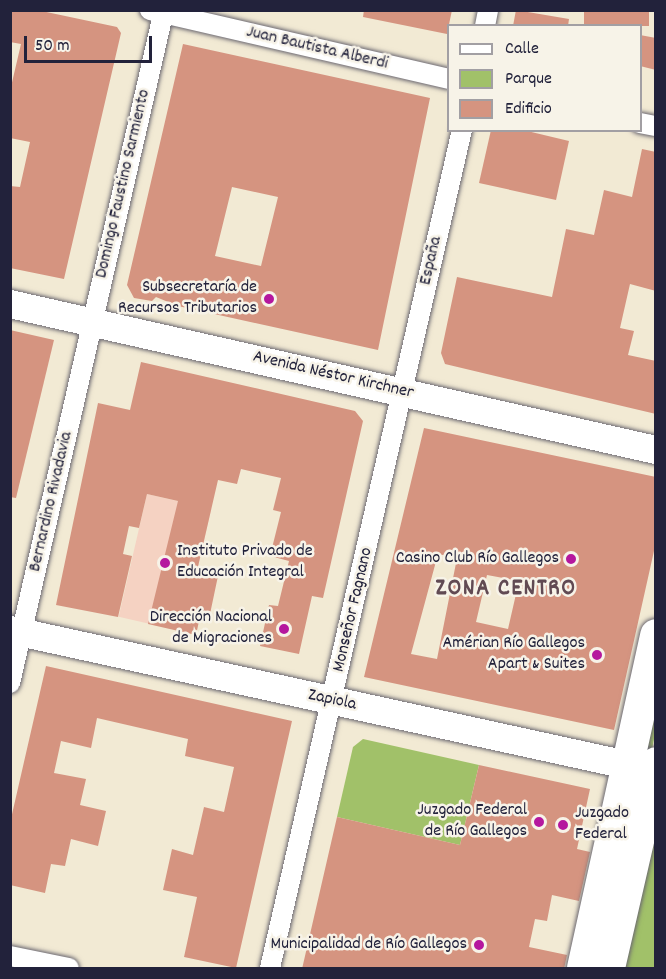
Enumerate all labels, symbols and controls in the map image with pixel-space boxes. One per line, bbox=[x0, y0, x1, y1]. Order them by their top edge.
street label: Juan Bautista Alberdi bbox=[244, 22, 390, 76]
scale bar bbox=[27, 24, 154, 62]
legend bbox=[447, 24, 642, 132]
text: 50 m bbox=[35, 34, 70, 59]
text: Calle bbox=[505, 37, 539, 62]
text: Parque bbox=[505, 67, 552, 92]
street label: Domingo Faustino Sarmiento bbox=[92, 88, 156, 280]
text: Edificio bbox=[505, 97, 552, 122]
street label: España bbox=[416, 235, 448, 287]
place label: Subsecretaría de Recursos Tributarios bbox=[118, 278, 257, 320]
marker: Subsecretaría de Recursos Tributarios bbox=[262, 292, 276, 306]
street label: Avenida Néstor Kirchner bbox=[251, 347, 415, 405]
street label: Bernardino Rivadavia bbox=[25, 430, 79, 574]
place label: Instituto Privado de Educación Integral bbox=[177, 542, 313, 584]
street label: Monseñor Fagnano bbox=[329, 546, 379, 674]
place label: Casino Club Río Gallegos bbox=[396, 548, 559, 570]
marker: Casino Club Río Gallegos bbox=[564, 552, 578, 566]
marker: Instituto Privado de Educación Integral bbox=[158, 556, 172, 570]
district label: ZONA CENTRO bbox=[436, 576, 576, 604]
place label: Dirección Nacional de Migraciones bbox=[150, 608, 272, 650]
marker: Dirección Nacional de Migraciones bbox=[277, 622, 291, 636]
place label: Amérian Río Gallegos Apart & Suites bbox=[442, 634, 585, 676]
marker: Amérian Río Gallegos Apart & Suites bbox=[590, 648, 604, 662]
street label: Zapiola bbox=[306, 685, 358, 717]
place label: Juzgado Federal de Río Gallegos bbox=[417, 801, 527, 844]
place label: Juzgado Federal bbox=[575, 804, 629, 846]
marker: Juzgado Federal de Río Gallegos bbox=[532, 815, 546, 829]
marker: Juzgado Federal bbox=[556, 818, 570, 832]
place label: Municipalidad de Río Gallegos bbox=[271, 934, 467, 956]
marker: Municipalidad de Río Gallegos bbox=[472, 938, 486, 952]

